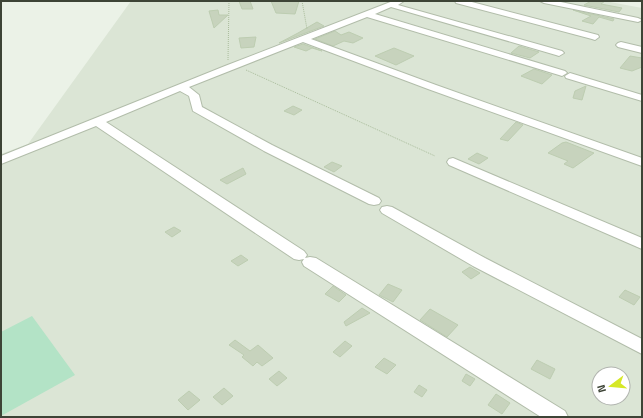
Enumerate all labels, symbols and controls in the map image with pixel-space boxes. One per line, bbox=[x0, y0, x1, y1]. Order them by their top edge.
north arrow bbox=[591, 366, 631, 406]
text: N bbox=[593, 383, 610, 395]

